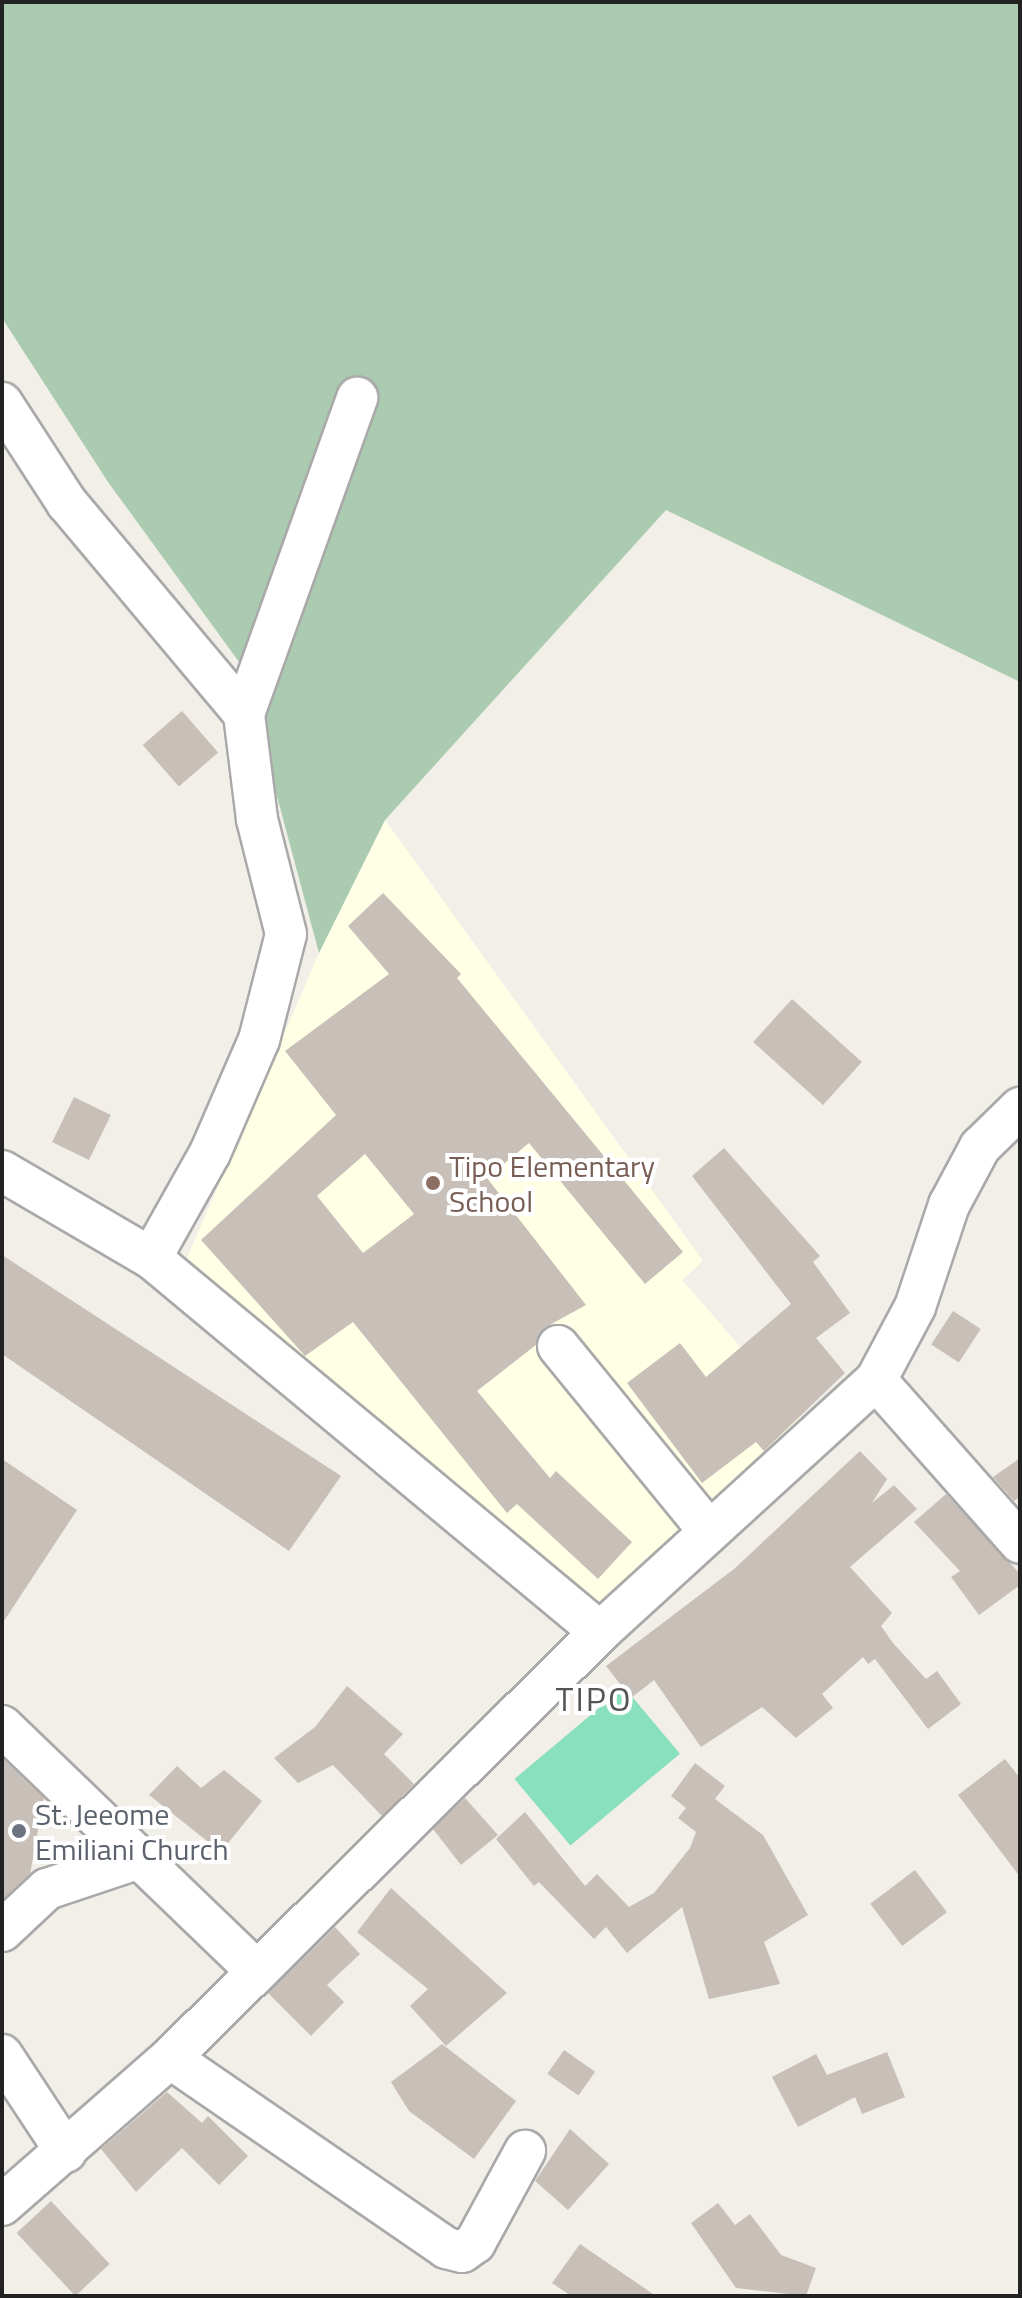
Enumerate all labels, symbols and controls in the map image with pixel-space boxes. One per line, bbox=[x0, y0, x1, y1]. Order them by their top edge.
place label: Tipo Elementary School bbox=[449, 1148, 655, 1218]
marker: Tipo Elementary School bbox=[424, 1174, 442, 1192]
district label: TIPO bbox=[556, 1679, 632, 1719]
place label: St. Jeeome Emiliani Church bbox=[35, 1796, 229, 1866]
marker: St. Jeeome Emiliani Church bbox=[10, 1822, 28, 1840]

